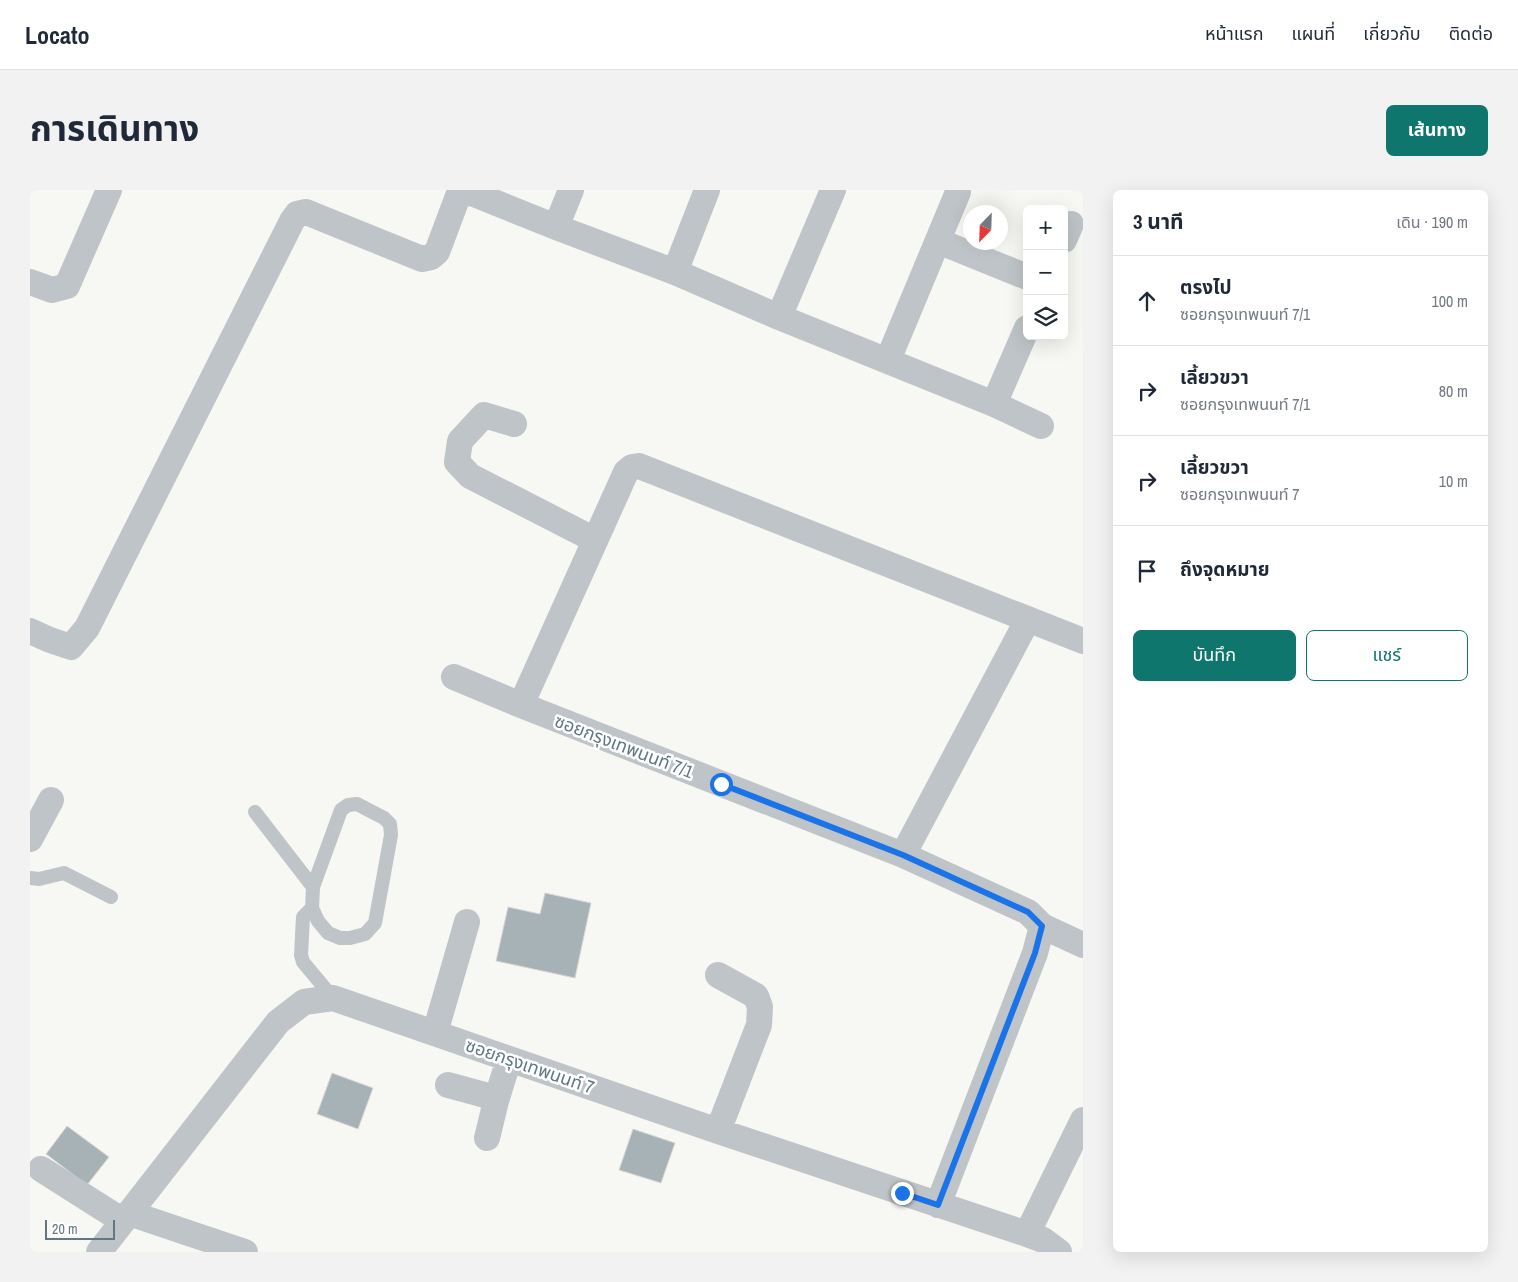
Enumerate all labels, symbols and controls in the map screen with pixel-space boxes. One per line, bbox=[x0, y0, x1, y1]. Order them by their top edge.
text: Locato bbox=[25, 19, 90, 51]
text: หน้าแรก bbox=[1205, 21, 1263, 46]
text: แผนที่ bbox=[1291, 21, 1335, 46]
text: เกี่ยวกับ bbox=[1363, 21, 1421, 46]
text: ติดต่อ bbox=[1449, 21, 1493, 46]
text: การเดินทาง bbox=[30, 105, 199, 152]
button: เส้นทาง bbox=[1386, 105, 1488, 156]
north arrow bbox=[963, 205, 1008, 250]
map controls bbox=[1023, 205, 1068, 340]
button: + bbox=[1023, 205, 1068, 250]
text: 3 นาที bbox=[1133, 207, 1184, 236]
text: เดิน · 190 m bbox=[1396, 211, 1468, 233]
button: − bbox=[1023, 250, 1068, 295]
text: ตรงไป bbox=[1180, 274, 1232, 300]
icon: ahead bbox=[1133, 287, 1161, 315]
text: 100 m bbox=[1432, 290, 1468, 312]
button: layers bbox=[1023, 295, 1068, 340]
text: ซอยกรุงเทพนนท์ 7/1 bbox=[1180, 303, 1310, 325]
text: เลี้ยวขวา bbox=[1180, 364, 1249, 390]
icon: right bbox=[1133, 377, 1161, 405]
text: 80 m bbox=[1439, 380, 1468, 402]
text: ซอยกรุงเทพนนท์ 7/1 bbox=[1180, 393, 1310, 415]
text: เลี้ยวขวา bbox=[1180, 454, 1249, 480]
icon: right bbox=[1133, 467, 1161, 495]
text: 10 m bbox=[1439, 470, 1468, 492]
text: ซอยกรุงเทพนนท์ 7 bbox=[1180, 483, 1299, 505]
text: ถึงจุดหมาย bbox=[1180, 556, 1270, 582]
icon: arrive bbox=[1133, 557, 1161, 585]
button: บันทึก bbox=[1133, 630, 1296, 681]
button: แชร์ bbox=[1306, 630, 1468, 681]
street label: ซอยกรุงเทพนนท์ 7/1 bbox=[551, 708, 698, 784]
route start bbox=[710, 773, 733, 796]
street label: ซอยกรุงเทพนนท์ 7 bbox=[462, 1032, 598, 1100]
route end bbox=[891, 1182, 914, 1205]
scale bar bbox=[45, 1217, 115, 1240]
text: 20 m bbox=[52, 1220, 78, 1238]

